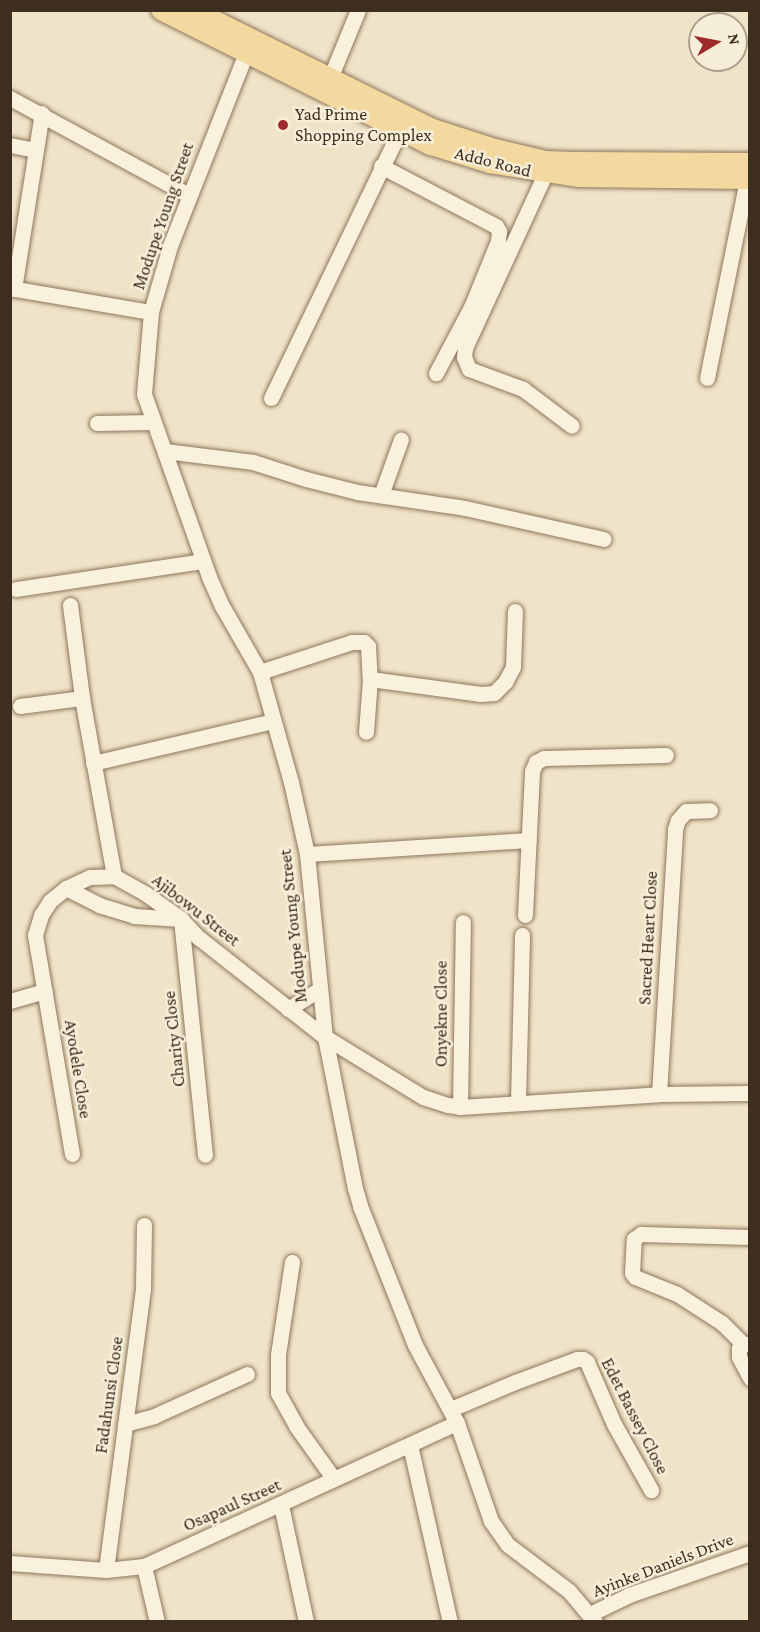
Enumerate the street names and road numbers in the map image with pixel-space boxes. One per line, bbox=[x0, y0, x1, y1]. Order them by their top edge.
street label: Modupe Young Street bbox=[128, 140, 198, 292]
street label: Addo Road bbox=[453, 142, 533, 182]
street label: Modupe Young Street bbox=[274, 848, 312, 1004]
street label: Ajibowu Street bbox=[148, 869, 244, 951]
street label: Sacred Heart Close bbox=[634, 871, 662, 1005]
street label: Onyekne Close bbox=[430, 961, 452, 1067]
street label: Charity Close bbox=[158, 990, 190, 1088]
street label: Ayodele Close bbox=[60, 1018, 96, 1120]
street label: Fadahunsi Close bbox=[90, 1335, 128, 1455]
street label: Edet Bassey Close bbox=[596, 1354, 674, 1478]
street label: Osapaul Street bbox=[180, 1474, 284, 1536]
street label: Ayinke Daniels Drive bbox=[589, 1528, 737, 1602]

